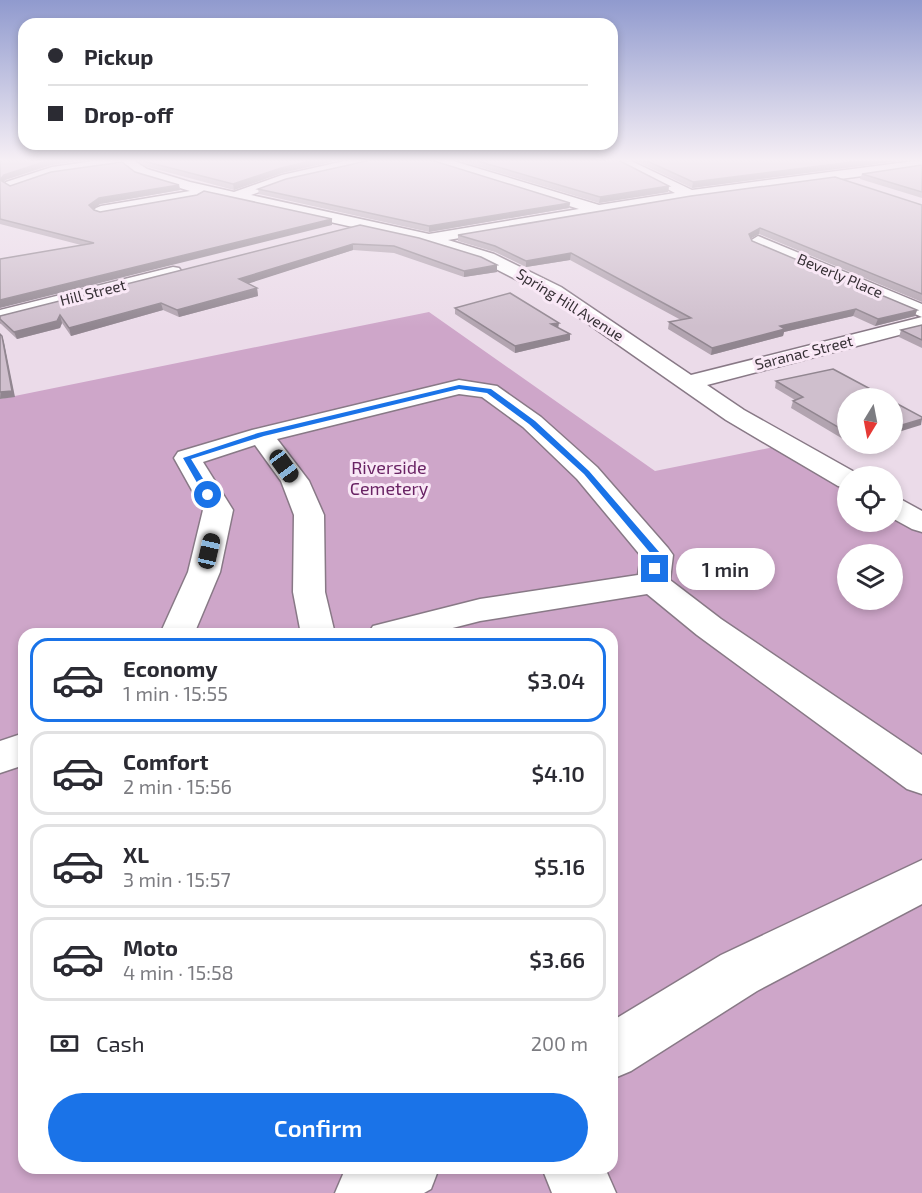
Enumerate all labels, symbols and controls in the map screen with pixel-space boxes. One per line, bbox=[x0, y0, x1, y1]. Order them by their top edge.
text: Pickup bbox=[84, 43, 153, 69]
text: Drop-off bbox=[84, 101, 173, 127]
street label: Beverly Place bbox=[795, 249, 886, 301]
street label: Spring Hill Avenue bbox=[514, 264, 627, 344]
street label: Hill Street bbox=[58, 275, 128, 309]
street label: Saranac Street bbox=[753, 331, 855, 373]
north arrow bbox=[837, 388, 903, 454]
map controls bbox=[837, 388, 903, 610]
car bbox=[266, 446, 302, 486]
park label: Riverside Cemetery bbox=[350, 456, 429, 499]
button: locate bbox=[837, 466, 903, 532]
route start bbox=[194, 481, 221, 508]
car bbox=[196, 531, 222, 571]
button: layers bbox=[837, 544, 903, 610]
callout: 1 min bbox=[676, 548, 775, 590]
route end bbox=[641, 555, 668, 582]
text: 1 min bbox=[702, 557, 749, 581]
icon: car bbox=[51, 653, 105, 707]
text: Economy bbox=[123, 655, 218, 681]
text: $3.04 bbox=[527, 667, 585, 693]
text: 1 min · 15:55 bbox=[123, 681, 228, 705]
icon: car bbox=[51, 746, 105, 800]
text: Comfort bbox=[123, 748, 208, 774]
text: $4.10 bbox=[531, 760, 585, 786]
text: 2 min · 15:56 bbox=[123, 774, 232, 798]
icon: car bbox=[51, 839, 105, 893]
text: XL bbox=[123, 841, 149, 867]
text: $5.16 bbox=[534, 853, 585, 879]
text: 3 min · 15:57 bbox=[123, 867, 231, 891]
icon: car bbox=[51, 932, 105, 986]
text: Moto bbox=[123, 934, 178, 960]
text: $3.66 bbox=[529, 946, 585, 972]
text: 4 min · 15:58 bbox=[123, 960, 234, 984]
icon: cash bbox=[48, 1027, 81, 1060]
text: Cash bbox=[96, 1030, 145, 1056]
text: 200 m bbox=[531, 1031, 588, 1055]
button: Confirm bbox=[48, 1093, 588, 1162]

